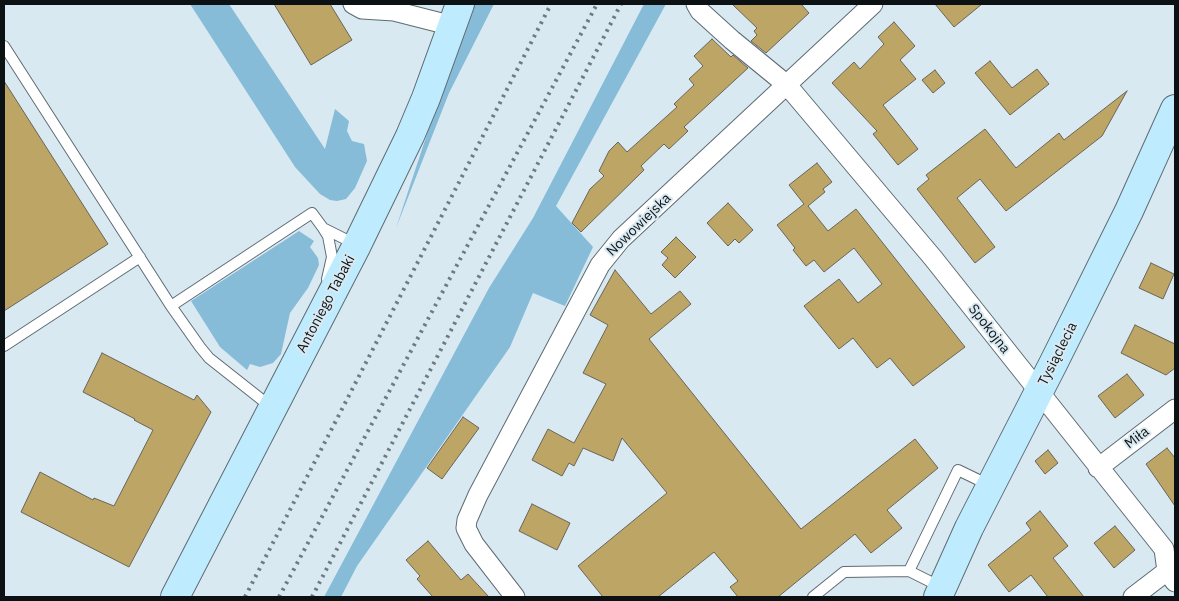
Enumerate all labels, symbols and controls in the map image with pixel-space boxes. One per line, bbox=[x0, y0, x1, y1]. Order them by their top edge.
street label: Nowowiejska bbox=[603, 190, 675, 260]
street label: Antoniego Tabaki bbox=[293, 252, 359, 356]
street label: Spokojna bbox=[965, 301, 1013, 357]
street label: Tysiąclecia bbox=[1035, 320, 1081, 388]
street label: Miła bbox=[1121, 423, 1153, 453]

